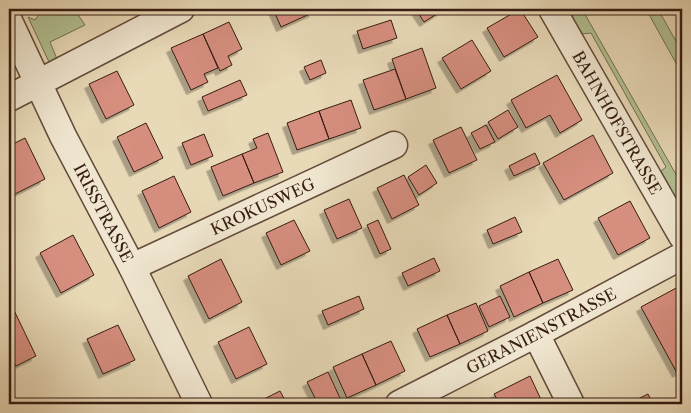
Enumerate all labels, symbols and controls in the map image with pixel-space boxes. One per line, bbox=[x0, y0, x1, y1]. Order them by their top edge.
street label: BAHNHOFSTRASSE bbox=[568, 47, 666, 198]
street label: IRISSTRASSE bbox=[69, 160, 138, 266]
street label: KROKUSWEG bbox=[207, 173, 318, 239]
street label: GERANIENSTRASSE bbox=[463, 283, 620, 378]

